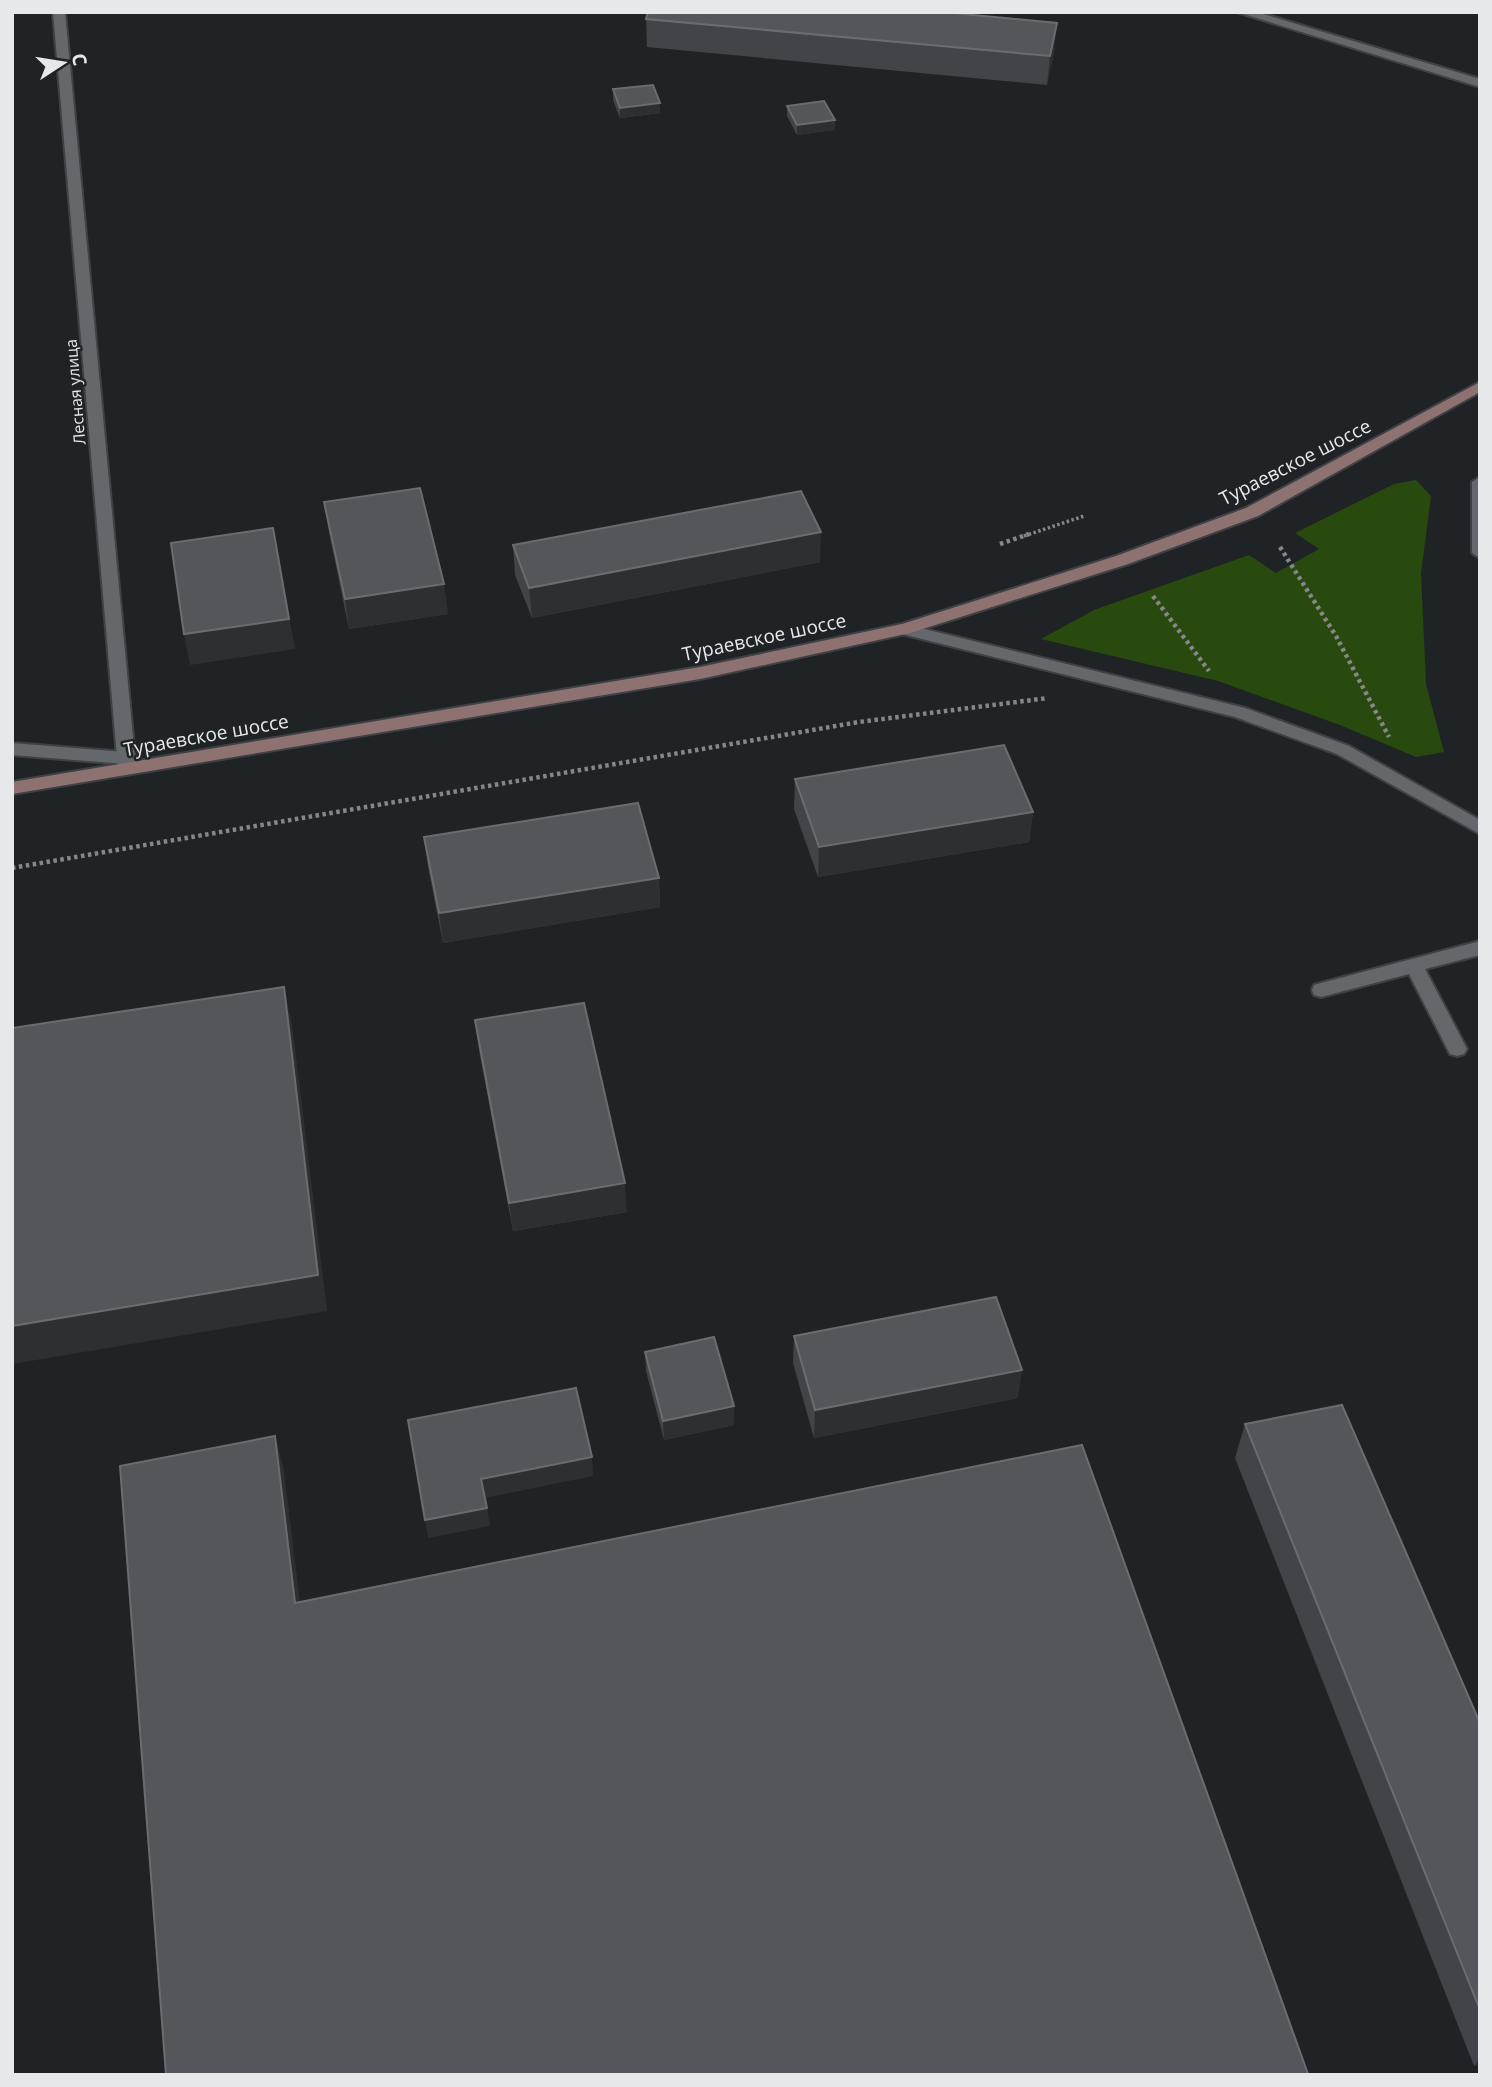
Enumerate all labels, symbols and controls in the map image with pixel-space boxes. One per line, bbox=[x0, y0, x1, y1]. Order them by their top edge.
north arrow bbox=[28, 28, 98, 98]
text: С bbox=[66, 51, 94, 68]
street label: Лесная улица bbox=[59, 338, 91, 446]
street label: Тураевское шоссе bbox=[1215, 413, 1375, 511]
street label: Тураевское шоссе bbox=[680, 607, 848, 667]
street label: Тураевское шоссе bbox=[122, 708, 290, 762]

